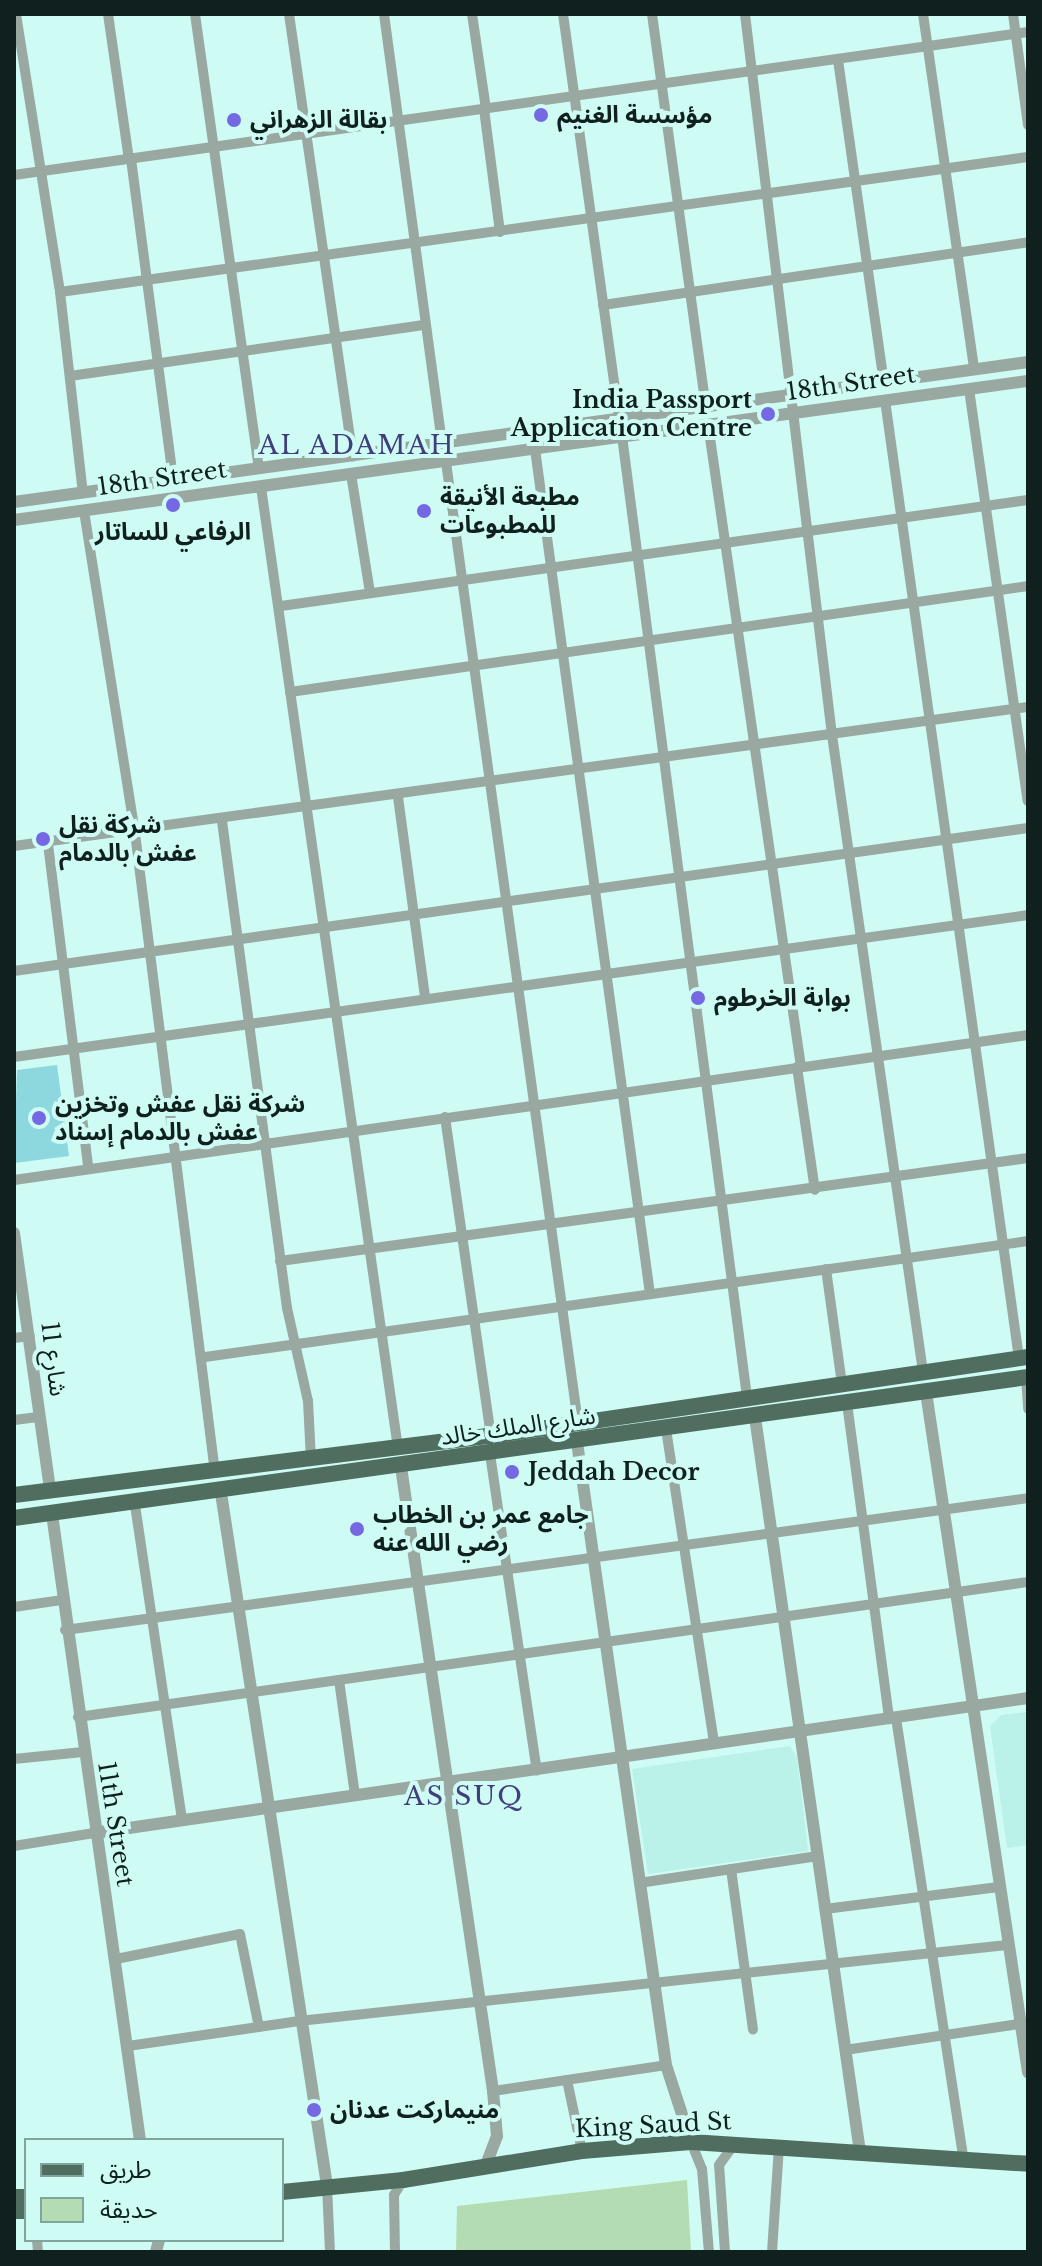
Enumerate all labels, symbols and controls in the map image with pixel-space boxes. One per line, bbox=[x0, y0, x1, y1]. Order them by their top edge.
place label: مؤسسة الغنيم bbox=[557, 101, 712, 129]
place label: بقالة الزهراني bbox=[250, 106, 387, 134]
marker: مؤسسة الغنيم bbox=[532, 106, 550, 124]
marker: بقالة الزهراني bbox=[225, 111, 243, 129]
street label: 18th Street bbox=[785, 360, 917, 406]
place label: India Passport Application Centre bbox=[511, 386, 752, 442]
marker: India Passport Application Centre bbox=[759, 405, 777, 423]
district label: AL ADAMAH bbox=[257, 430, 457, 462]
street label: 18th Street bbox=[96, 455, 228, 501]
place label: مطبعة الأنيقة للمطبوعات bbox=[440, 483, 580, 539]
marker: الرفاعي للساتار bbox=[164, 496, 182, 514]
marker: مطبعة الأنيقة للمطبوعات bbox=[415, 502, 433, 520]
place label: الرفاعي للساتار bbox=[95, 518, 251, 546]
place label: شركة نقل عفش بالدمام bbox=[59, 811, 197, 867]
marker: شركة نقل عفش بالدمام bbox=[34, 830, 52, 848]
place label: بوابة الخرطوم bbox=[714, 984, 851, 1012]
marker: بوابة الخرطوم bbox=[689, 989, 707, 1007]
place label: شركة نقل عفش وتخزين عفش بالدمام إسناد bbox=[55, 1090, 305, 1146]
marker: شركة نقل عفش وتخزين عفش بالدمام إسناد bbox=[30, 1109, 48, 1127]
street label: شارع 11 bbox=[35, 1320, 73, 1398]
street label: شارع الملك خالد bbox=[439, 1401, 597, 1451]
place label: Jeddah Decor bbox=[528, 1458, 699, 1486]
marker: Jeddah Decor bbox=[503, 1463, 521, 1481]
place label: جامع عمر بن الخطاب رضي الله عنه bbox=[373, 1501, 588, 1557]
marker: جامع عمر بن الخطاب رضي الله عنه bbox=[348, 1520, 366, 1538]
street label: 11th Street bbox=[92, 1759, 140, 1889]
district label: AS SUQ bbox=[404, 1781, 524, 1813]
place label: منيماركت عدنان bbox=[330, 2096, 499, 2124]
marker: منيماركت عدنان bbox=[305, 2101, 323, 2119]
street label: King Saud St bbox=[574, 2107, 732, 2143]
legend bbox=[24, 2138, 284, 2242]
text: طريق bbox=[100, 2155, 152, 2184]
text: حديقة bbox=[100, 2195, 158, 2224]

